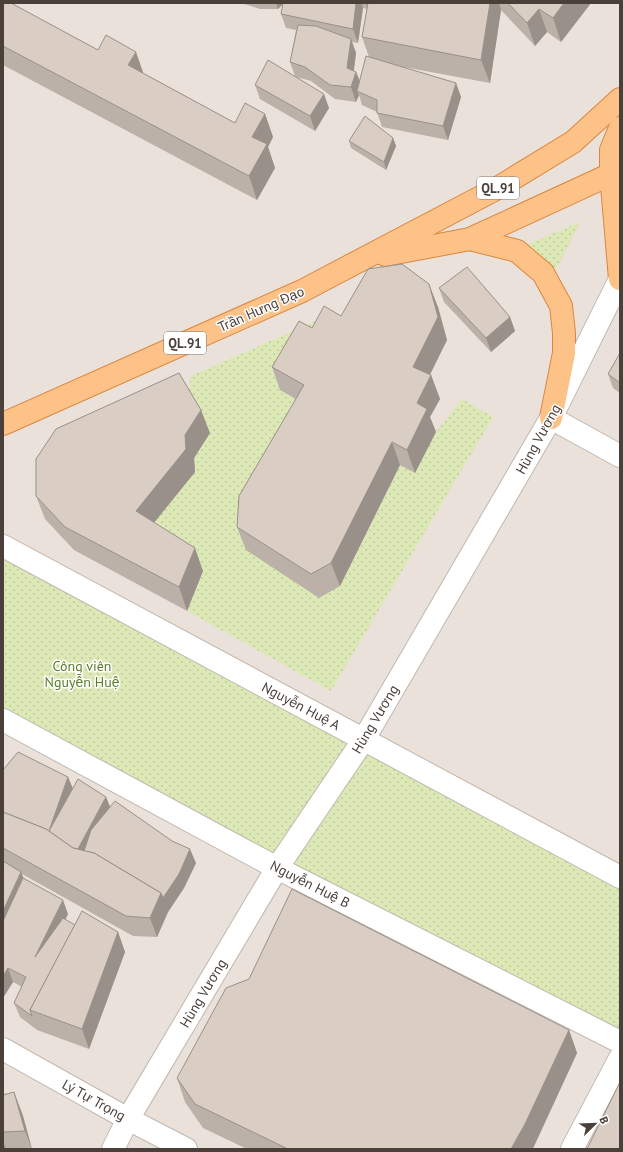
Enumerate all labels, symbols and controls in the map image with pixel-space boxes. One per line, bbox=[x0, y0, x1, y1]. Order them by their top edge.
road number: QL.91 bbox=[477, 177, 519, 199]
street label: Trần Hưng Đạo bbox=[215, 282, 307, 336]
road number: QL.91 bbox=[164, 332, 206, 354]
street label: Hùng Vương bbox=[511, 401, 565, 477]
park label: Công viên Nguyễn Huệ bbox=[45, 657, 120, 691]
street label: Nguyễn Huệ A bbox=[259, 678, 344, 735]
street label: Hùng Vương bbox=[347, 681, 403, 757]
street label: Nguyễn Huệ B bbox=[267, 856, 353, 912]
street label: Hùng Vương bbox=[175, 955, 231, 1031]
street label: Lý Tự Trọng bbox=[59, 1075, 129, 1125]
north arrow bbox=[575, 1104, 615, 1144]
text: B bbox=[596, 1114, 612, 1126]

